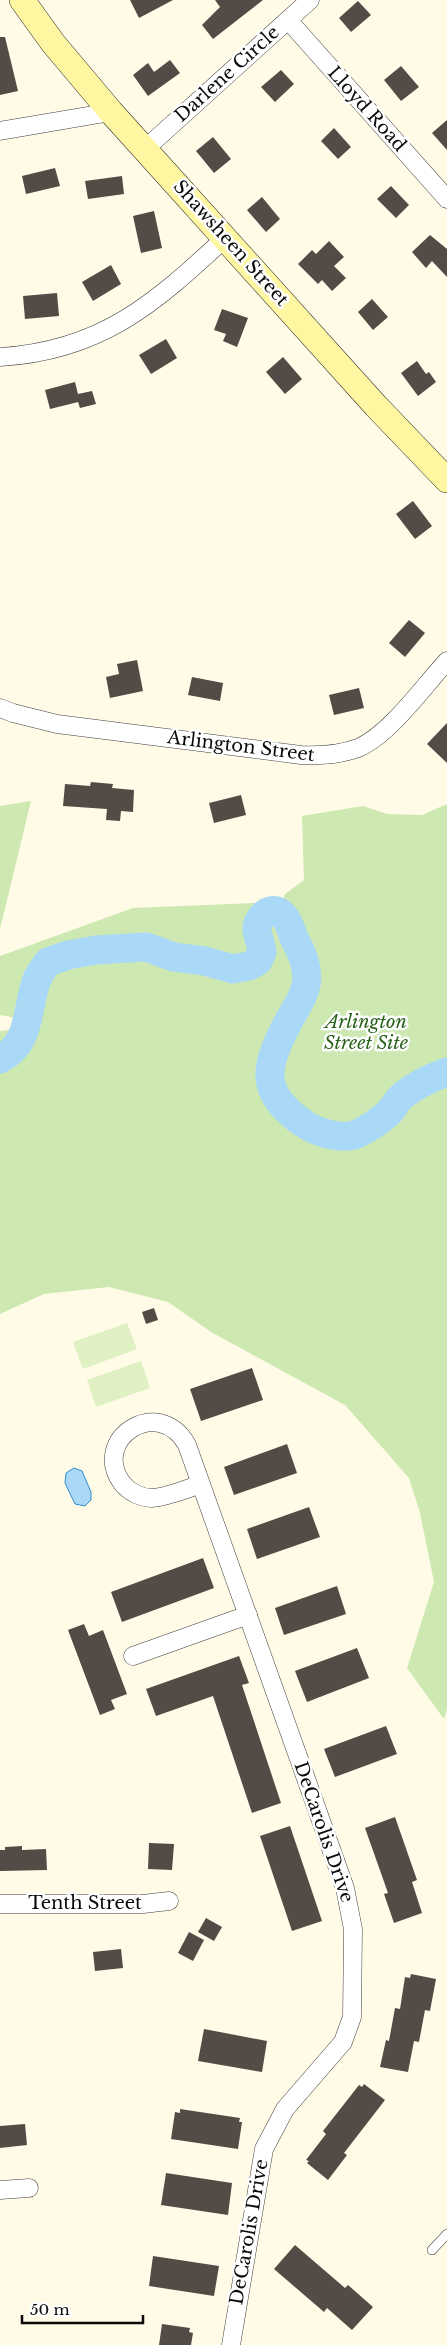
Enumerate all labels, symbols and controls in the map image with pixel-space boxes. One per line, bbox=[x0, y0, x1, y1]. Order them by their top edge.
street label: Darlene Circle bbox=[170, 21, 284, 127]
street label: Lloyd Road bbox=[323, 62, 411, 156]
street label: Shawsheen Street bbox=[169, 176, 293, 311]
street label: Arlington Street bbox=[165, 726, 316, 766]
park label: Arlington Street Site bbox=[323, 1011, 408, 1054]
street label: DeCarolis Drive bbox=[290, 1759, 358, 1905]
street label: Tenth Street bbox=[28, 1892, 142, 1914]
street label: DeCarolis Drive bbox=[225, 2157, 273, 2307]
scale bar bbox=[22, 2292, 144, 2324]
text: 50 m bbox=[30, 2300, 70, 2319]

